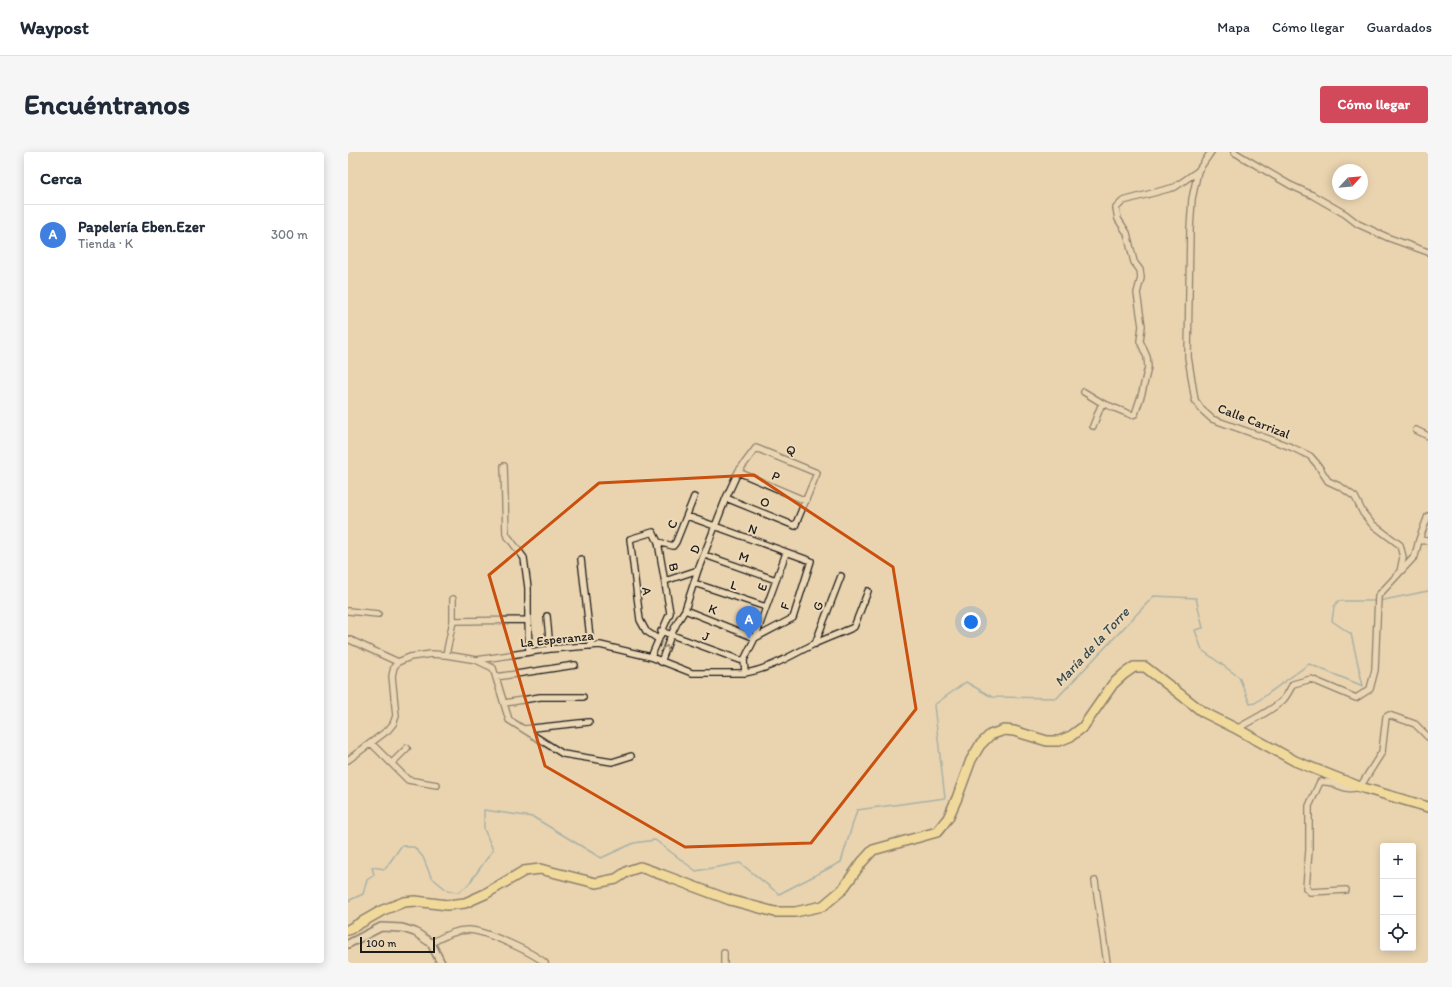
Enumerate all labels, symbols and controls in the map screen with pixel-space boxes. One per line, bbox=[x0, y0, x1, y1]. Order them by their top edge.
text: Waypost bbox=[20, 16, 89, 39]
text: Mapa bbox=[1217, 19, 1250, 36]
text: Cómo llegar bbox=[1272, 19, 1344, 36]
text: Guardados bbox=[1366, 19, 1432, 36]
button: Cómo llegar bbox=[1320, 86, 1428, 123]
text: Encuéntranos bbox=[24, 87, 190, 121]
north arrow bbox=[1332, 164, 1368, 200]
text: Cerca bbox=[40, 168, 82, 188]
text: Papelería Eben.Ezer bbox=[78, 218, 205, 236]
text: A bbox=[49, 227, 57, 242]
text: 300 m bbox=[271, 227, 308, 242]
text: Tienda · K bbox=[78, 236, 133, 251]
street label: Calle Carrizal bbox=[1216, 400, 1293, 442]
street label: Q bbox=[784, 441, 799, 459]
street label: P bbox=[770, 468, 783, 485]
street label: O bbox=[758, 493, 772, 511]
street label: C bbox=[663, 517, 681, 531]
street label: N bbox=[746, 520, 760, 538]
street label: D bbox=[686, 542, 704, 556]
street label: M bbox=[737, 548, 751, 566]
street label: B bbox=[666, 562, 682, 572]
street label: L bbox=[729, 577, 740, 593]
street label: E bbox=[754, 581, 770, 593]
street label: A bbox=[639, 586, 655, 597]
street label: G bbox=[809, 599, 827, 613]
street label: F bbox=[777, 600, 793, 612]
street label: K bbox=[706, 601, 720, 618]
water label: María de la Torre bbox=[1051, 603, 1134, 690]
pin: A bbox=[736, 606, 762, 639]
your location bbox=[961, 612, 981, 632]
street label: La Esperanza bbox=[520, 628, 595, 650]
street label: J bbox=[700, 628, 712, 644]
one-way arrow bbox=[661, 645, 669, 652]
map controls bbox=[1380, 843, 1416, 951]
button: + bbox=[1380, 843, 1416, 879]
button: − bbox=[1380, 879, 1416, 915]
button: locate bbox=[1380, 915, 1416, 951]
scale bar bbox=[360, 935, 435, 954]
text: 100 m bbox=[366, 937, 396, 950]

